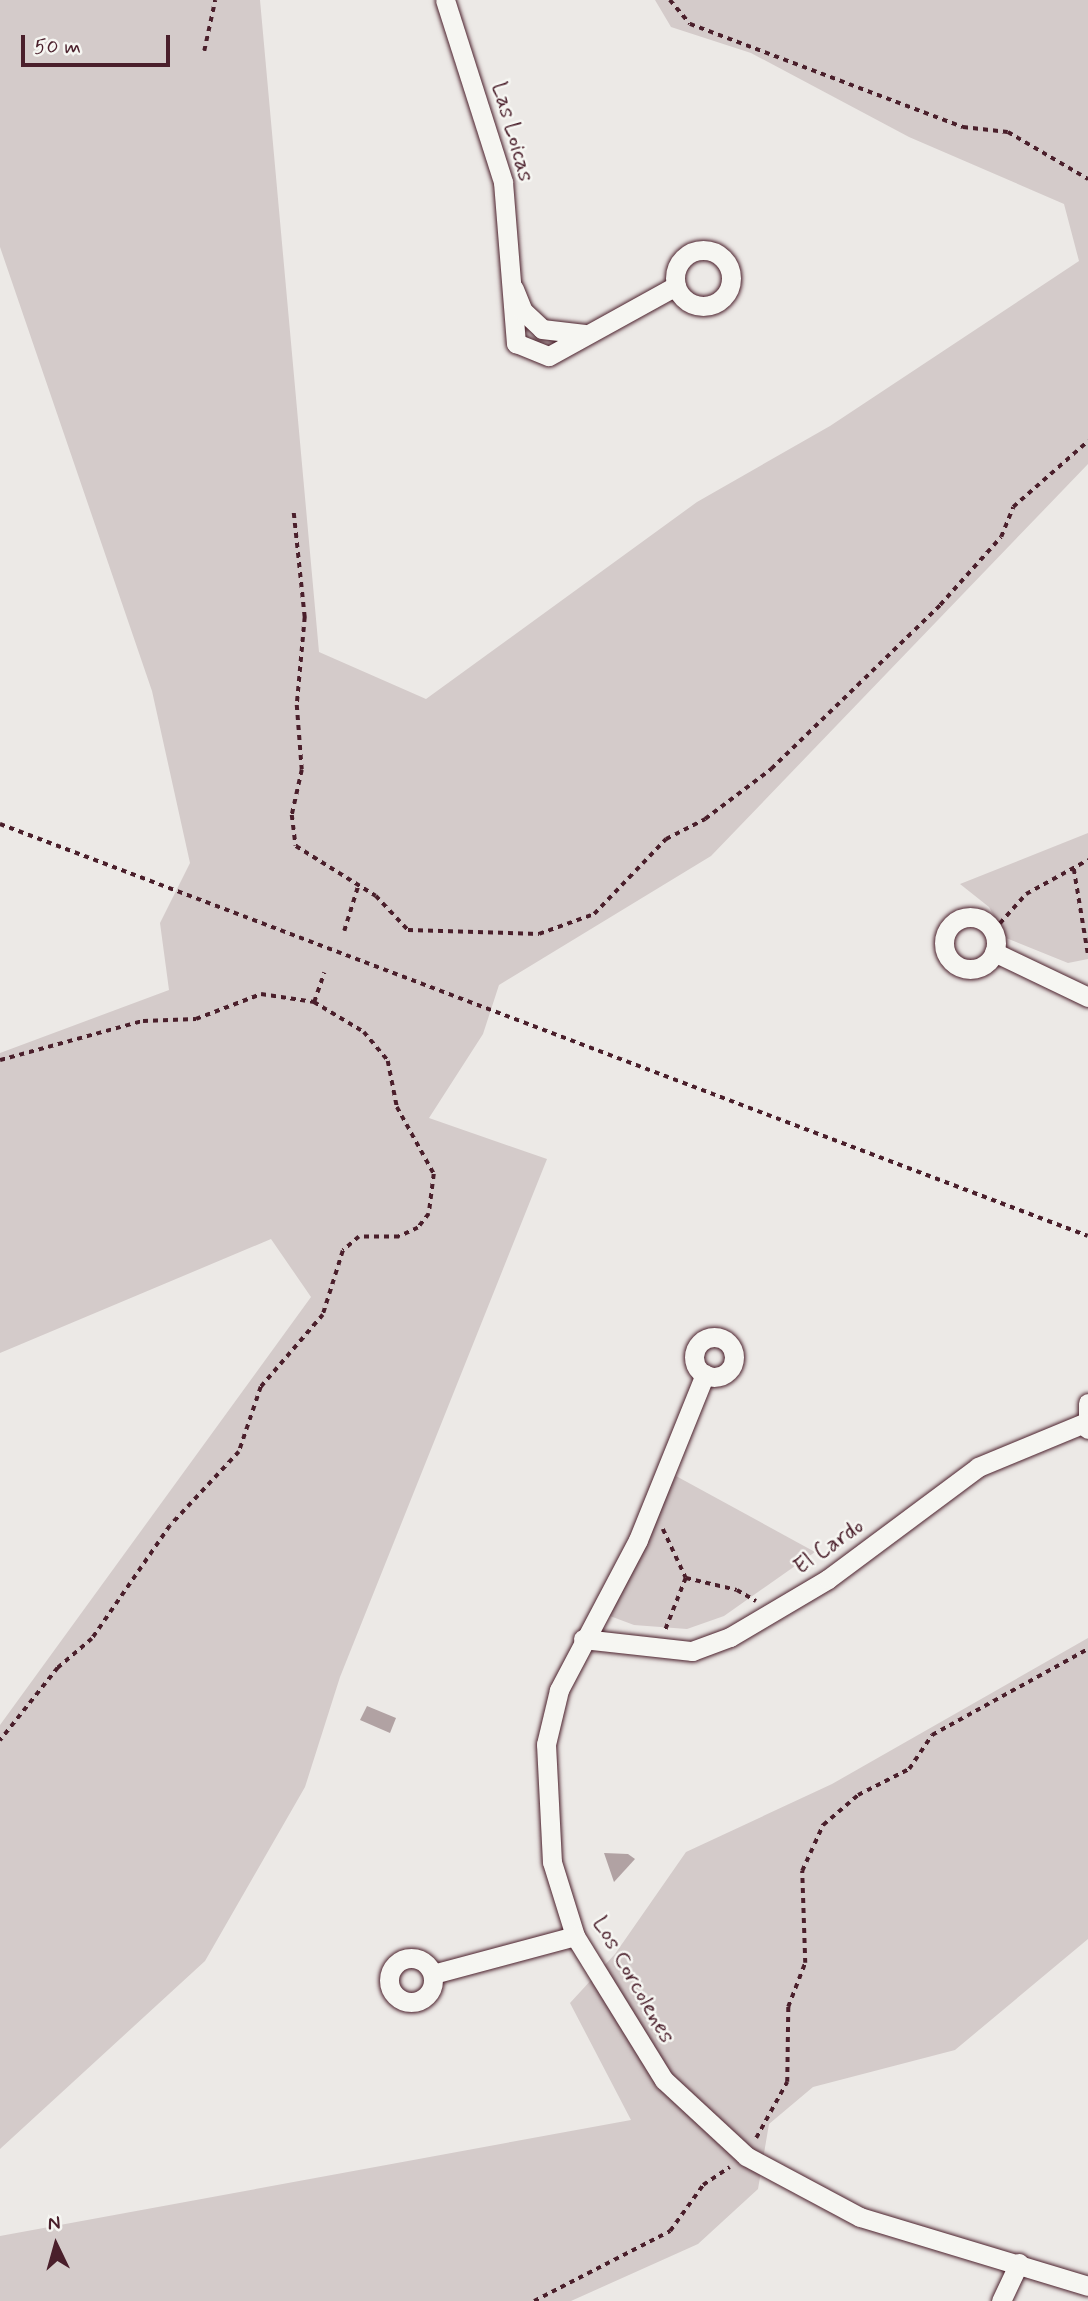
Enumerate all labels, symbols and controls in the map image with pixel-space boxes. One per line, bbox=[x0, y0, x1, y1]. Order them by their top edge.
scale bar bbox=[24, 21, 173, 65]
text: 50 m bbox=[34, 33, 81, 61]
street label: Las Loicas bbox=[484, 78, 540, 186]
street label: El Cardo bbox=[787, 1512, 871, 1582]
street label: Los Corcolenes bbox=[585, 1911, 681, 2049]
north arrow bbox=[21, 2210, 91, 2280]
text: N bbox=[47, 2211, 62, 2237]

